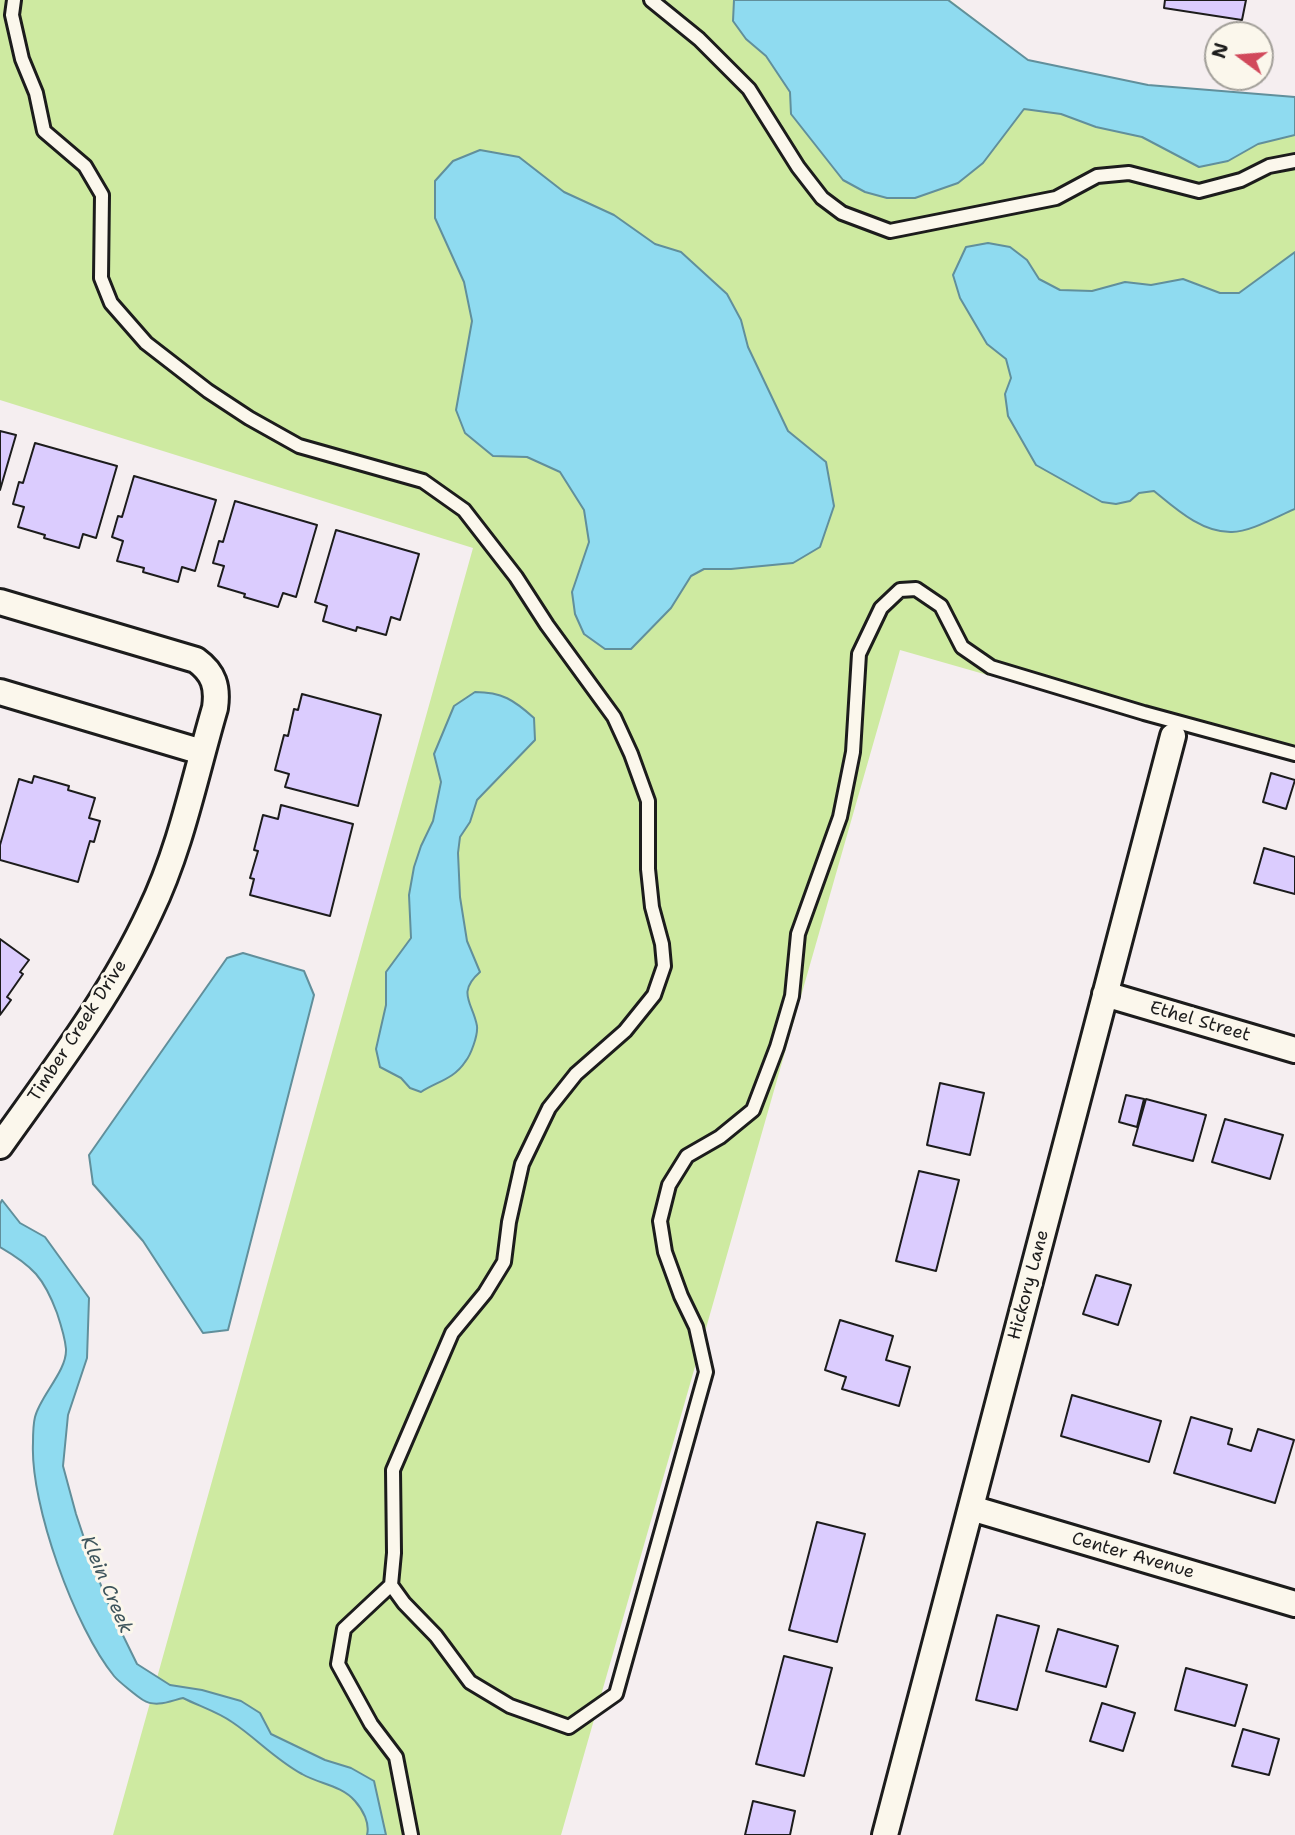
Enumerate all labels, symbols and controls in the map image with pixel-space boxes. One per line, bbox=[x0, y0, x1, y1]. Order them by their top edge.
north arrow bbox=[1204, 21, 1274, 91]
text: N bbox=[1206, 40, 1234, 61]
street label: Timber Creek Drive bbox=[24, 956, 132, 1106]
street label: Ethel Street bbox=[1147, 997, 1253, 1047]
street label: Hickory Lane bbox=[1004, 1228, 1054, 1342]
street label: Center Avenue bbox=[1069, 1528, 1197, 1584]
water label: Klein Creek bbox=[75, 1533, 137, 1637]

